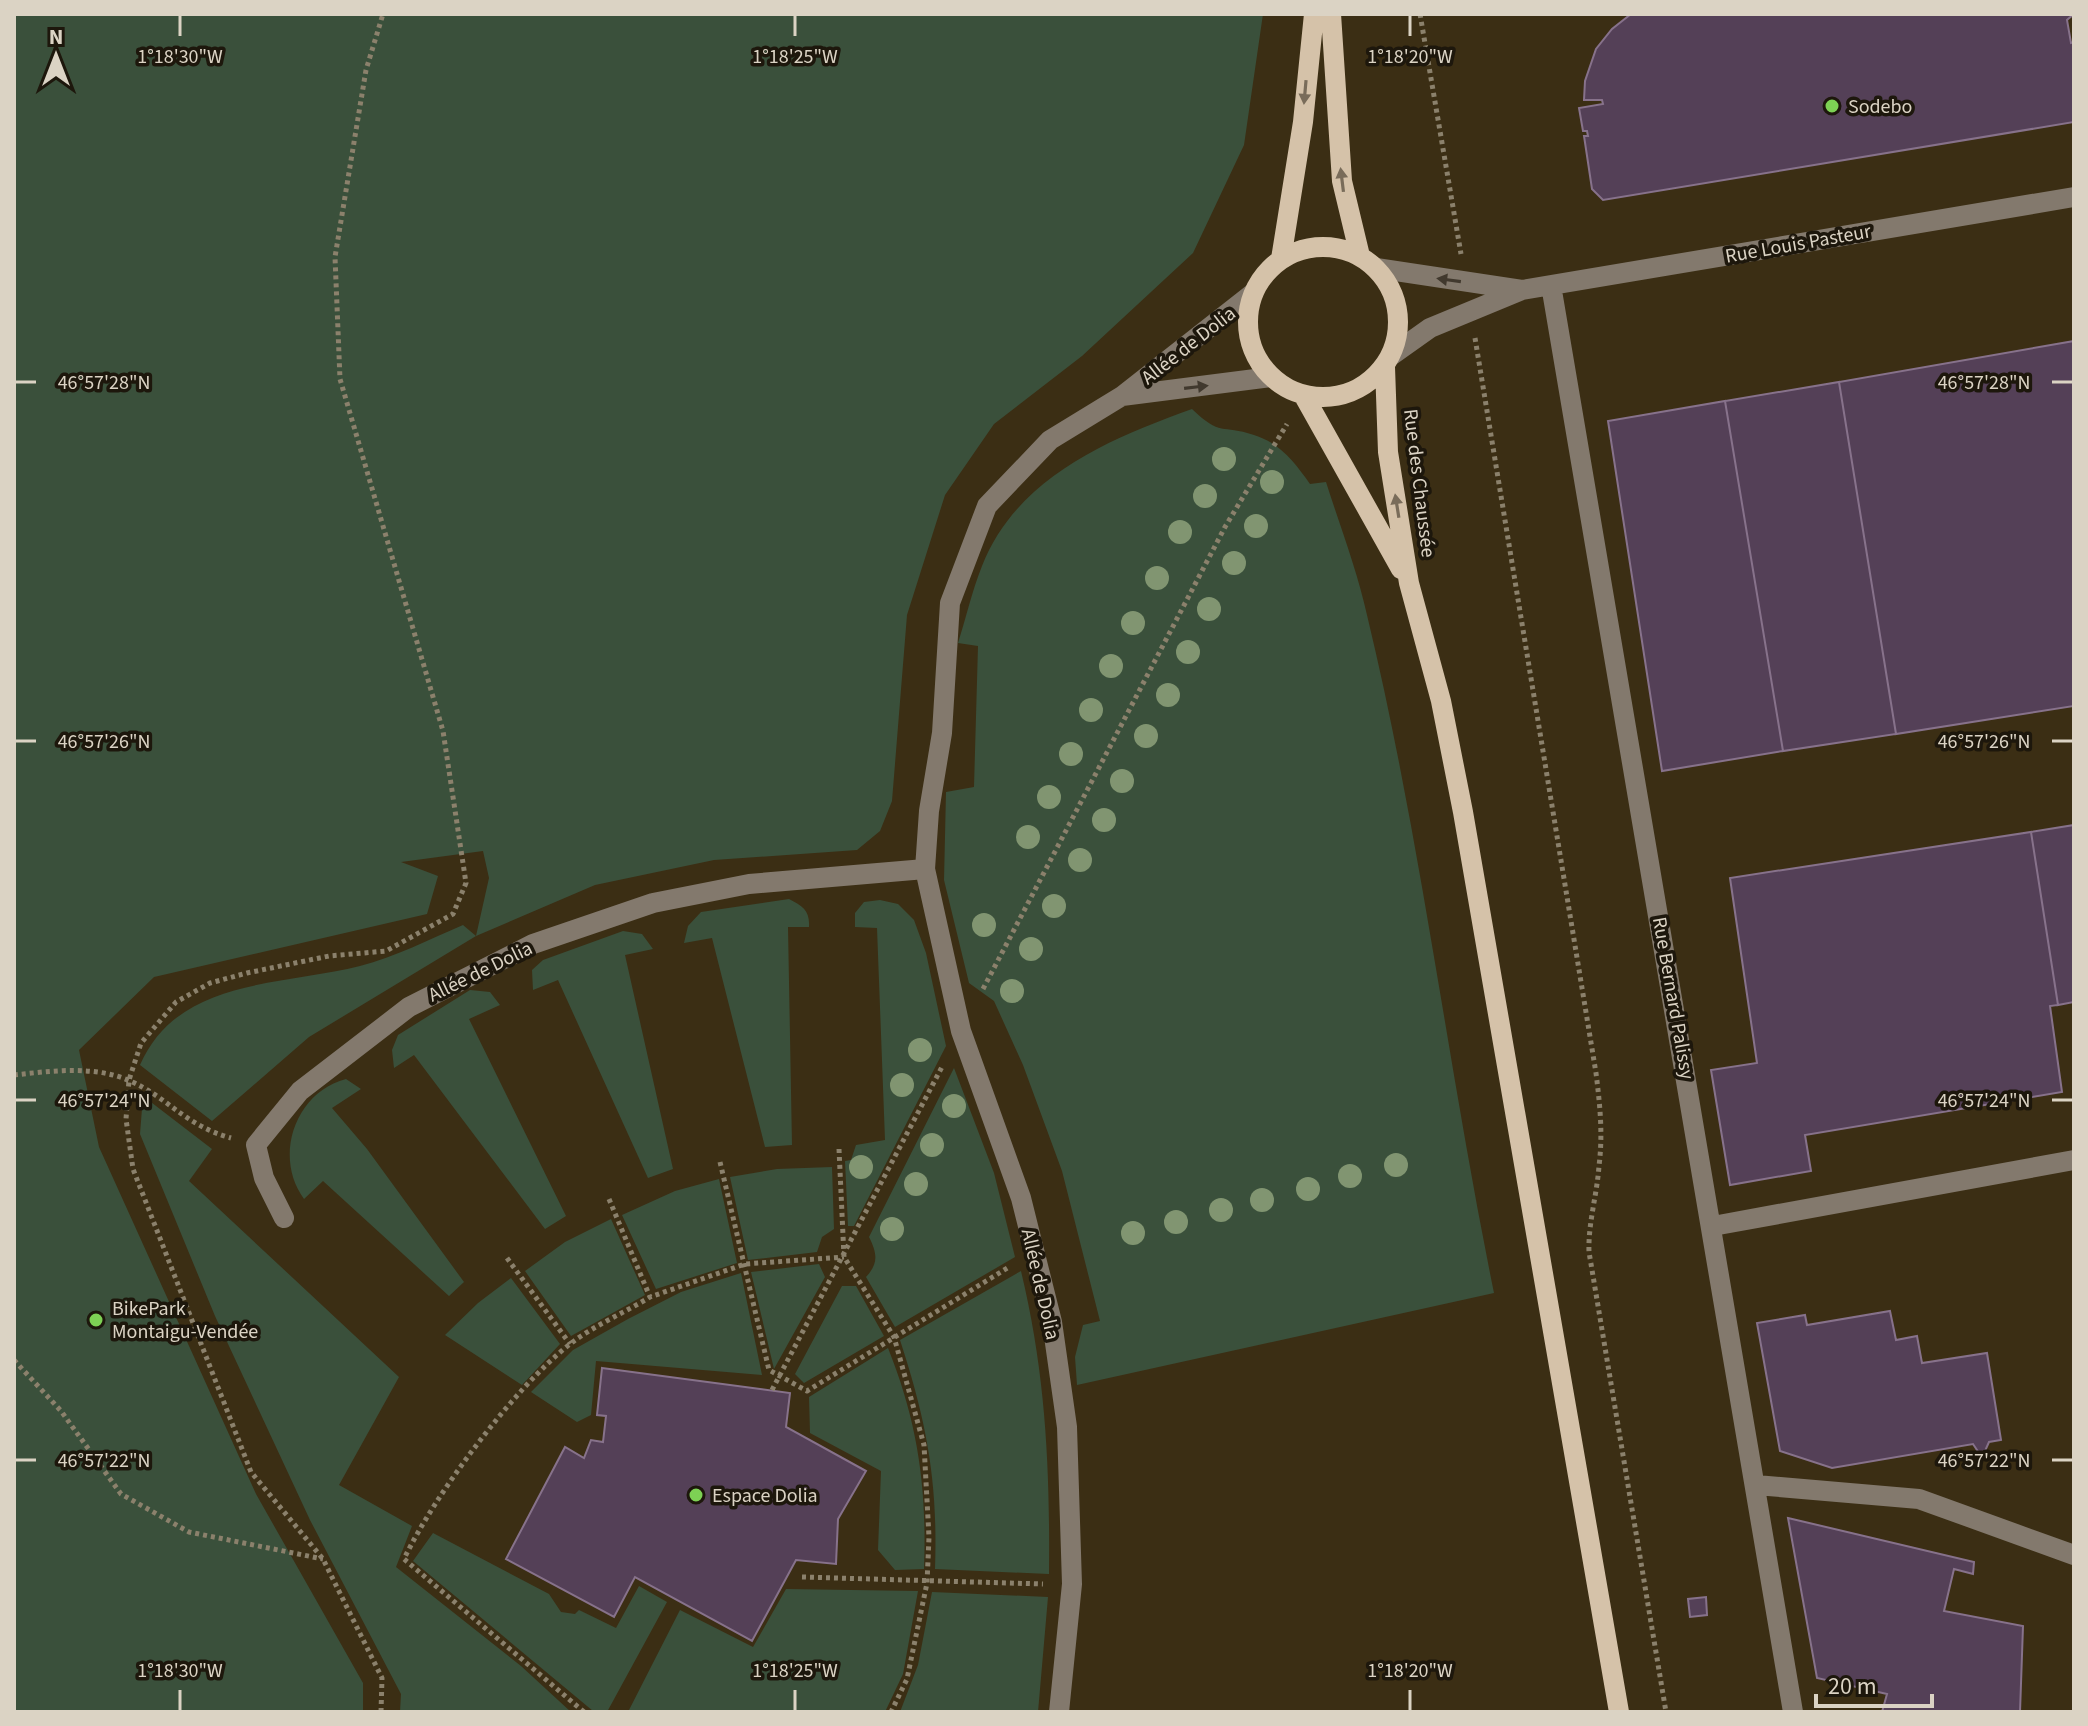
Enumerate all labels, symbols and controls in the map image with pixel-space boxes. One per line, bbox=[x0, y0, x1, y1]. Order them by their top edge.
north arrow bbox=[16, 16, 96, 96]
text: N bbox=[49, 21, 63, 53]
text: 1°18'30"W bbox=[137, 43, 223, 71]
text: 1°18'25"W bbox=[752, 43, 838, 71]
text: 1°18'20"W bbox=[1367, 43, 1453, 71]
one-way arrow bbox=[1299, 79, 1312, 104]
place label: Sodebo bbox=[1848, 93, 1912, 121]
marker: Sodebo bbox=[1823, 97, 1841, 115]
one-way arrow bbox=[1336, 167, 1349, 192]
street label: Rue Louis Pasteur bbox=[1723, 217, 1873, 271]
one-way arrow bbox=[1436, 273, 1461, 286]
street label: Allée de Dolia bbox=[1135, 300, 1242, 392]
text: 46°57'28"N bbox=[58, 369, 150, 397]
text: 46°57'28"N bbox=[1938, 369, 2030, 397]
one-way arrow bbox=[1184, 381, 1209, 394]
street label: Rue des Chaussée bbox=[1396, 407, 1442, 559]
one-way arrow bbox=[1390, 493, 1403, 518]
text: 46°57'26"N bbox=[58, 728, 150, 756]
text: 46°57'26"N bbox=[1938, 728, 2030, 756]
street label: Rue Bernard Palissy bbox=[1645, 915, 1701, 1082]
street label: Allée de Dolia bbox=[423, 935, 537, 1009]
text: 46°57'24"N bbox=[58, 1087, 150, 1115]
text: 46°57'24"N bbox=[1938, 1087, 2030, 1115]
street label: Allée de Dolia bbox=[1014, 1226, 1066, 1343]
place label: BikePark Montaigu-Vendée bbox=[112, 1295, 258, 1346]
marker: BikePark Montaigu-Vendée bbox=[87, 1311, 105, 1329]
text: 46°57'22"N bbox=[58, 1447, 150, 1475]
text: 46°57'22"N bbox=[1938, 1447, 2030, 1475]
place label: Espace Dolia bbox=[712, 1482, 818, 1510]
marker: Espace Dolia bbox=[687, 1486, 705, 1504]
text: 1°18'30"W bbox=[137, 1657, 223, 1685]
text: 1°18'25"W bbox=[752, 1657, 838, 1685]
text: 1°18'20"W bbox=[1367, 1657, 1453, 1685]
scale bar bbox=[1816, 1658, 1932, 1708]
text: 20 m bbox=[1828, 1669, 1877, 1704]

